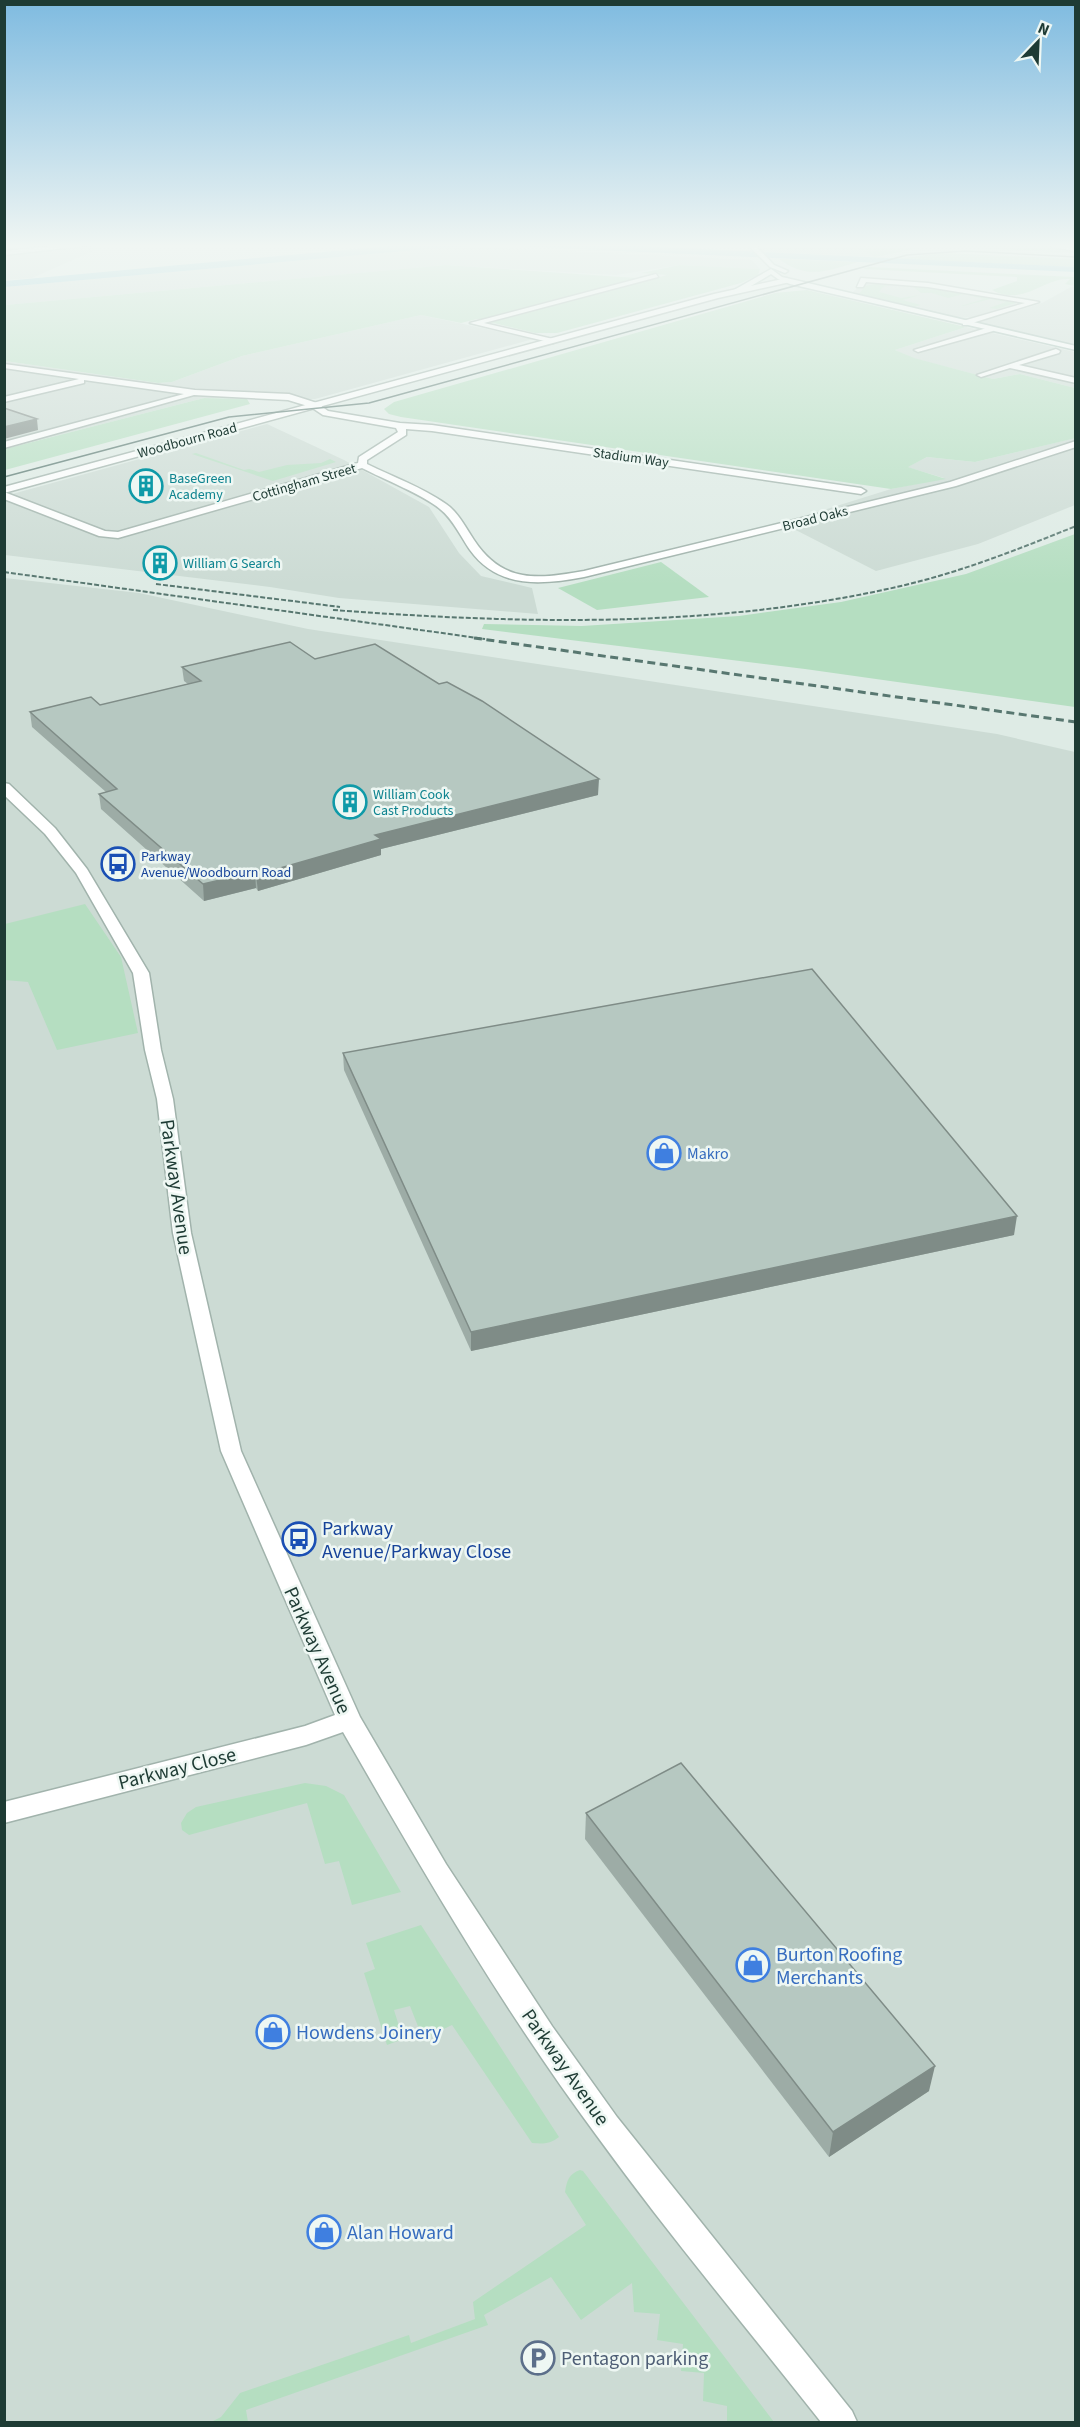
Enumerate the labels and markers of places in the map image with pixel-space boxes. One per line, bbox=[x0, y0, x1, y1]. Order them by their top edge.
building icon: BaseGreen Academy bbox=[128, 468, 164, 504]
place label: BaseGreen Academy bbox=[169, 469, 232, 505]
building icon: William G Search bbox=[142, 545, 178, 581]
place label: William G Search bbox=[183, 554, 281, 574]
building icon: William Cook Cast Products bbox=[332, 784, 368, 820]
place label: William Cook Cast Products bbox=[373, 785, 454, 821]
bus stop icon: Parkway Avenue/Woodbourn Road bbox=[100, 846, 136, 882]
place label: Parkway Avenue/Woodbourn Road bbox=[141, 847, 291, 883]
shop icon: Makro bbox=[646, 1135, 682, 1171]
place label: Makro bbox=[687, 1143, 729, 1165]
place label: Parkway Avenue/Parkway Close bbox=[322, 1515, 511, 1566]
bus stop icon: Parkway Avenue/Parkway Close bbox=[281, 1521, 317, 1557]
place label: Burton Roofing Merchants bbox=[776, 1941, 902, 1992]
shop icon: Burton Roofing Merchants bbox=[735, 1947, 771, 1983]
shop icon: Howdens Joinery bbox=[255, 2014, 291, 2050]
place label: Howdens Joinery bbox=[296, 2019, 442, 2047]
shop icon: Alan Howard bbox=[306, 2214, 342, 2250]
place label: Alan Howard bbox=[347, 2219, 454, 2247]
parking icon: Pentagon parking bbox=[520, 2340, 556, 2376]
place label: Pentagon parking bbox=[561, 2345, 708, 2373]

